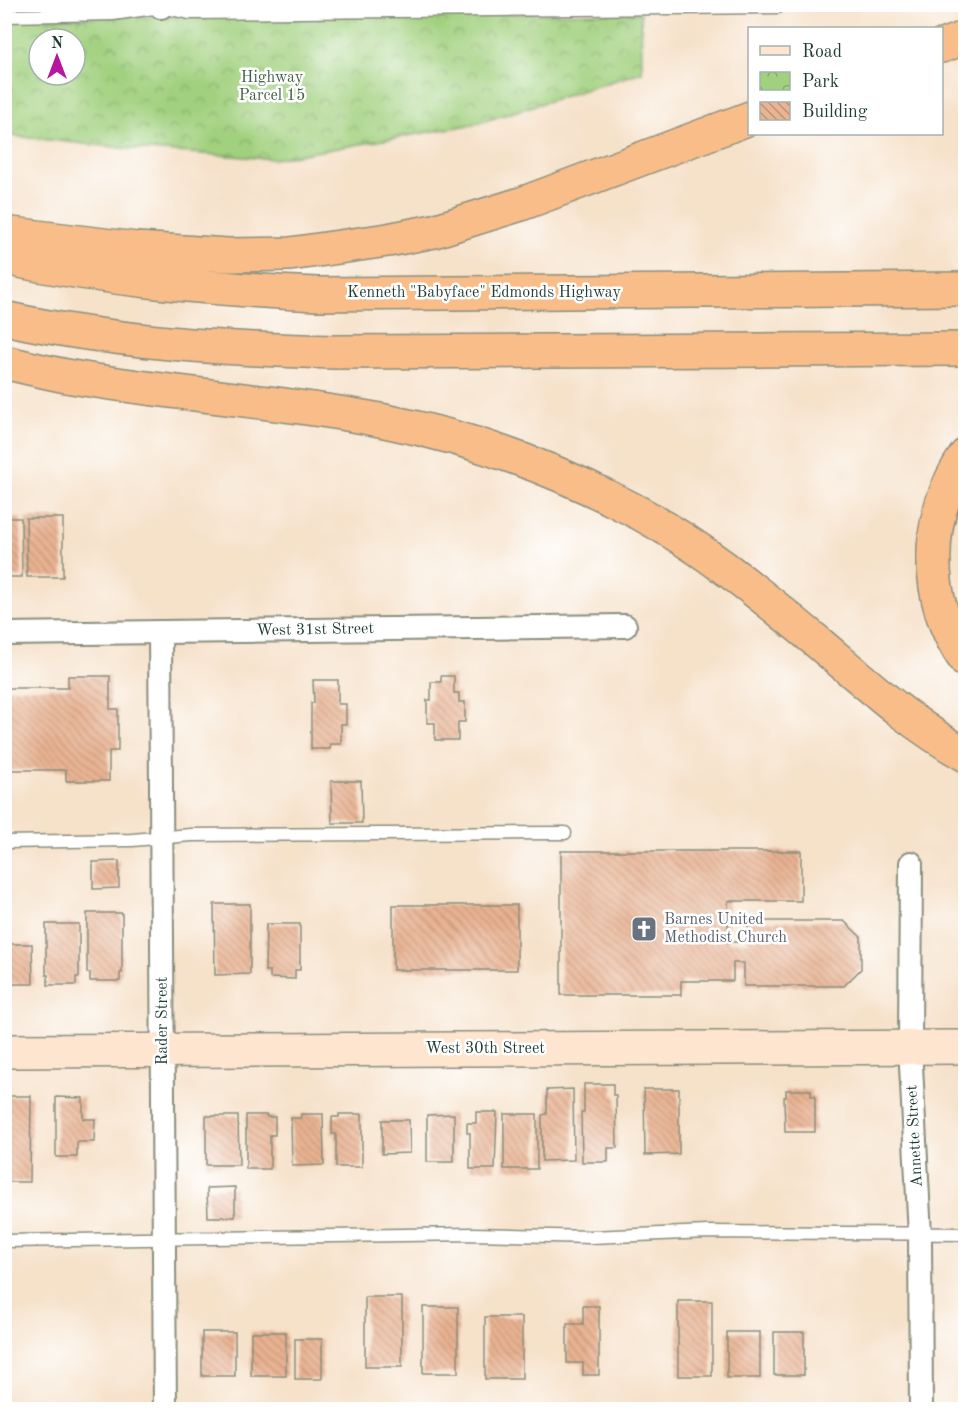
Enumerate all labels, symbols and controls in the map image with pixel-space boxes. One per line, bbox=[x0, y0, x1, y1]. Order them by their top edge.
north arrow bbox=[27, 27, 87, 87]
legend bbox=[748, 27, 943, 135]
text: N bbox=[51, 36, 64, 52]
text: Road bbox=[802, 43, 842, 61]
park label: Highway Parcel 15 bbox=[239, 70, 305, 104]
text: Park bbox=[802, 73, 839, 91]
text: Building bbox=[802, 103, 868, 121]
street label: Kenneth "Babyface" Edmonds Highway bbox=[347, 285, 621, 301]
street label: West 31st Street bbox=[256, 621, 374, 639]
place label: Barnes United Methodist Church bbox=[664, 912, 787, 946]
church icon: Barnes United Methodist Church bbox=[629, 914, 659, 944]
street label: Rader Street bbox=[155, 976, 171, 1065]
street label: West 30th Street bbox=[425, 1041, 545, 1057]
street label: Annette Street bbox=[904, 1084, 926, 1188]

